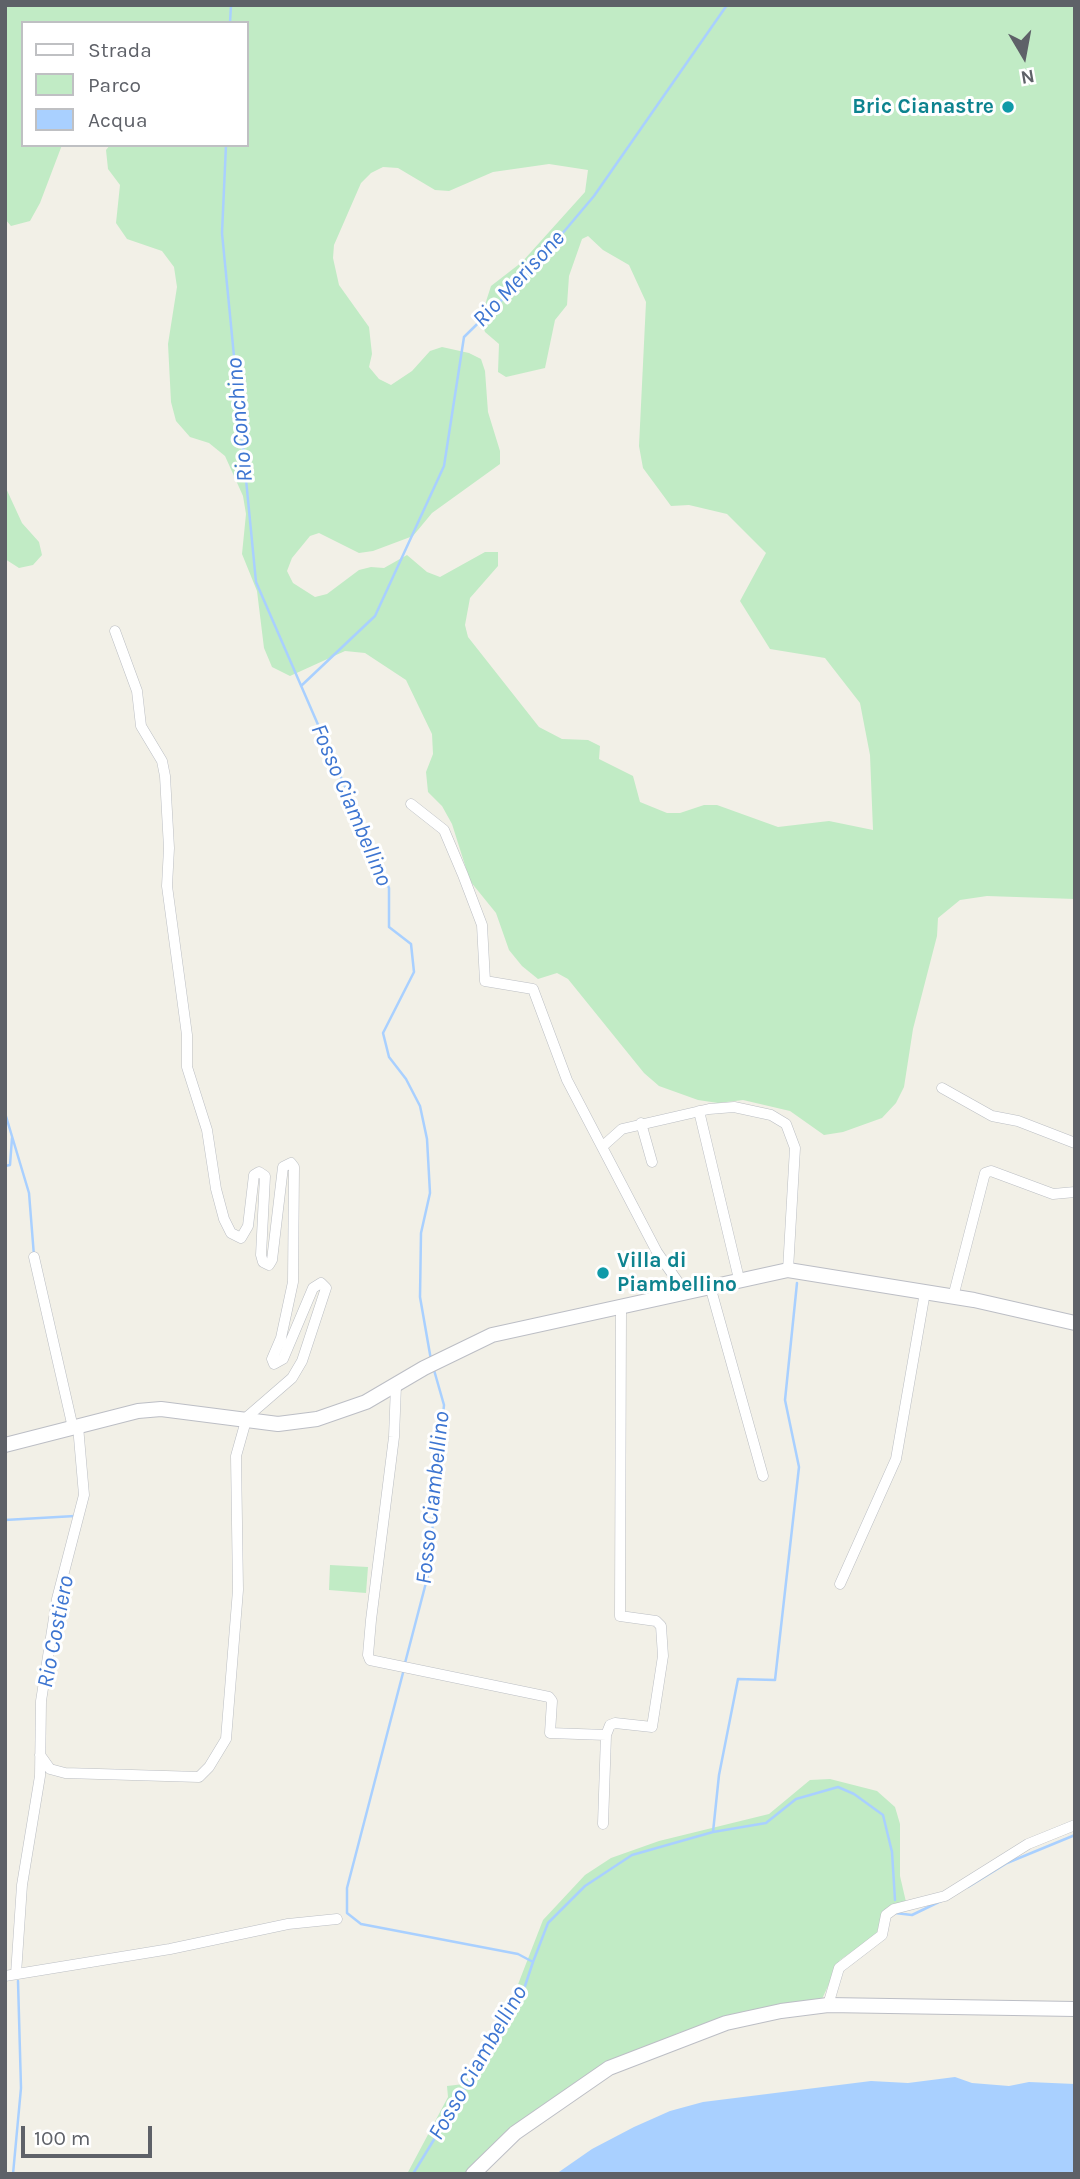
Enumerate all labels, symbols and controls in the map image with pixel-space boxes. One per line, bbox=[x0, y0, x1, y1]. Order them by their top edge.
legend bbox=[21, 21, 248, 147]
north arrow bbox=[989, 21, 1059, 91]
text: Strada bbox=[88, 38, 152, 62]
text: N bbox=[1019, 65, 1036, 89]
text: Parco bbox=[88, 73, 141, 97]
place label: Bric Cianastre bbox=[852, 94, 994, 120]
marker: Bric Cianastre bbox=[1000, 99, 1016, 115]
text: Acqua bbox=[88, 108, 147, 132]
water label: Rio Merisone bbox=[467, 225, 571, 333]
water label: Rio Conchino bbox=[221, 357, 259, 483]
water label: Fosso Ciambellino bbox=[304, 720, 398, 890]
place label: Villa di Piambellino bbox=[617, 1248, 737, 1298]
marker: Villa di Piambellino bbox=[595, 1265, 611, 1281]
water label: Fosso Ciambellino bbox=[410, 1410, 456, 1586]
water label: Rio Costiero bbox=[32, 1574, 80, 1690]
water label: Fosso Ciambellino bbox=[423, 1981, 533, 2145]
scale bar bbox=[24, 2112, 156, 2156]
text: 100 m bbox=[34, 2126, 91, 2150]

